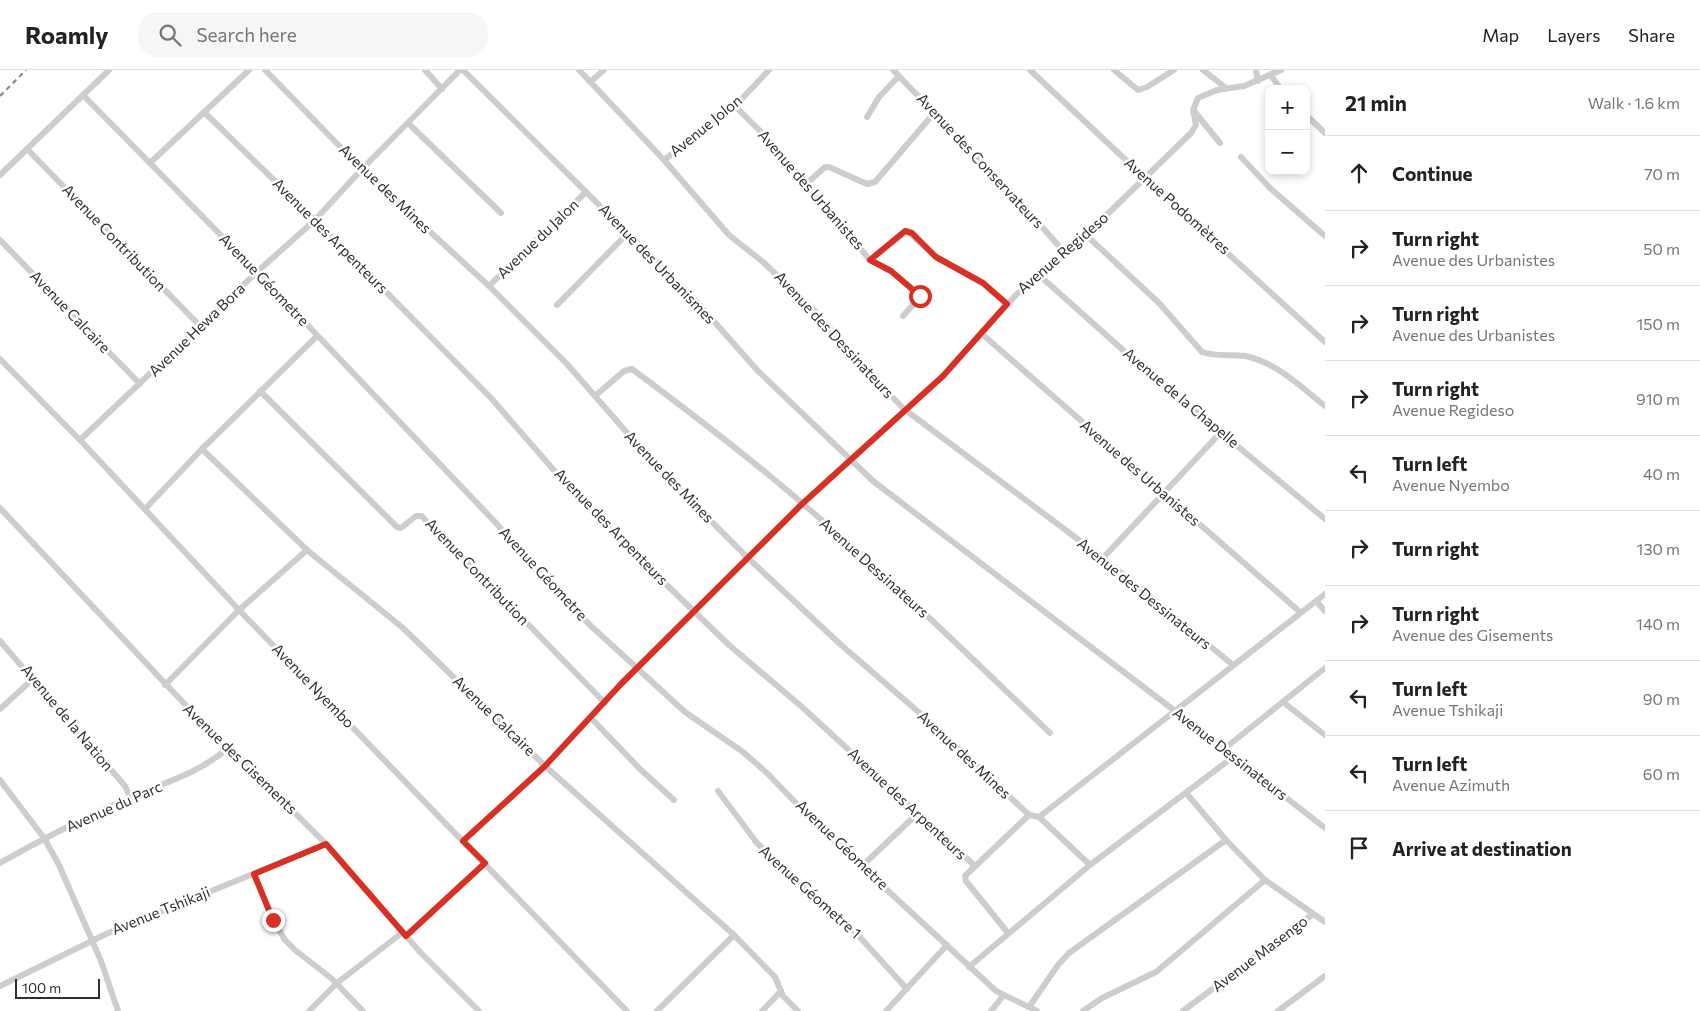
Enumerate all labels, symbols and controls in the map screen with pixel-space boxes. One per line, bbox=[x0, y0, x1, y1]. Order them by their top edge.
search box bbox=[138, 12, 488, 57]
text: Roamly bbox=[25, 20, 108, 49]
icon: search bbox=[156, 21, 184, 49]
text: Search here bbox=[196, 23, 297, 46]
text: Map bbox=[1482, 24, 1519, 46]
text: Layers bbox=[1547, 24, 1600, 46]
text: Share bbox=[1628, 24, 1675, 46]
map controls bbox=[1265, 85, 1310, 175]
button: + bbox=[1265, 85, 1310, 130]
street label: Avenue des Conservateurs bbox=[913, 89, 1048, 232]
text: 21 min bbox=[1345, 90, 1407, 115]
street label: Avenue Jolon bbox=[666, 91, 745, 160]
text: Walk · 1.6 km bbox=[1588, 93, 1680, 112]
street label: Avenue des Urbanistes bbox=[755, 126, 869, 253]
button: − bbox=[1265, 130, 1310, 175]
street label: Avenue des Mines bbox=[336, 140, 435, 237]
street label: Avenue Podomètres bbox=[1121, 153, 1234, 258]
icon: ahead bbox=[1345, 159, 1373, 187]
text: Continue bbox=[1392, 162, 1472, 185]
text: 70 m bbox=[1644, 164, 1680, 183]
street label: Avenue des Arpenteurs bbox=[269, 174, 392, 297]
street label: Avenue Contribution bbox=[59, 180, 170, 294]
street label: Avenue du Jalon bbox=[493, 195, 582, 282]
street label: Avenue des Urbanismes bbox=[596, 200, 720, 327]
street label: Avenue Regideso bbox=[1013, 208, 1112, 297]
text: Turn right bbox=[1392, 227, 1479, 250]
street label: Avenue Géometre bbox=[216, 229, 313, 329]
icon: right bbox=[1345, 234, 1373, 262]
text: 50 m bbox=[1643, 239, 1680, 258]
text: Avenue des Urbanistes bbox=[1392, 250, 1555, 269]
street label: Avenue Calcaire bbox=[27, 266, 115, 356]
street label: Avenue des Dessinateurs bbox=[771, 267, 898, 402]
street label: Avenue Hewa Bora bbox=[144, 279, 248, 380]
route start bbox=[909, 285, 932, 308]
text: Turn right bbox=[1392, 302, 1479, 325]
icon: right bbox=[1345, 309, 1373, 337]
text: 150 m bbox=[1637, 314, 1680, 333]
text: Avenue des Urbanistes bbox=[1392, 325, 1555, 344]
street label: Avenue de la Chapelle bbox=[1120, 343, 1243, 451]
text: Turn right bbox=[1392, 377, 1479, 400]
icon: right bbox=[1345, 384, 1373, 412]
text: 910 m bbox=[1636, 389, 1680, 408]
text: Avenue Regideso bbox=[1392, 400, 1514, 419]
street label: Avenue des Urbanistes bbox=[1077, 415, 1204, 529]
street label: Avenue des Mines bbox=[621, 427, 718, 526]
text: Turn left bbox=[1392, 452, 1467, 475]
icon: left bbox=[1345, 459, 1373, 487]
street label: Avenue des Arpenteurs bbox=[551, 464, 672, 589]
text: 40 m bbox=[1643, 464, 1680, 483]
text: Avenue Nyembo bbox=[1392, 475, 1510, 494]
street label: Avenue Contribution bbox=[422, 514, 533, 628]
street label: Avenue Dessinateurs bbox=[816, 514, 933, 621]
street label: Avenue Géometre bbox=[496, 523, 592, 624]
street label: Avenue des Dessinateurs bbox=[1074, 534, 1215, 653]
icon: right bbox=[1345, 534, 1373, 562]
text: Turn right bbox=[1392, 537, 1479, 560]
text: 130 m bbox=[1637, 539, 1680, 558]
text: Turn right bbox=[1392, 602, 1479, 625]
icon: right bbox=[1345, 609, 1373, 637]
text: 140 m bbox=[1636, 614, 1680, 633]
text: Avenue des Gisements bbox=[1392, 625, 1553, 644]
street label: Avenue Nyembo bbox=[269, 639, 359, 731]
street label: Avenue de la Nation bbox=[18, 660, 118, 774]
street label: Avenue Calcaire bbox=[450, 671, 540, 759]
text: Turn left bbox=[1392, 677, 1467, 700]
icon: left bbox=[1345, 684, 1373, 712]
text: 90 m bbox=[1643, 689, 1680, 708]
street label: Avenue des Gisements bbox=[180, 699, 301, 817]
text: Avenue Tshikaji bbox=[1392, 700, 1503, 719]
street label: Avenue Dessinateurs bbox=[1170, 703, 1292, 804]
street label: Avenue des Mines bbox=[914, 707, 1015, 802]
street label: Avenue des Arpenteurs bbox=[845, 744, 971, 863]
text: Turn left bbox=[1392, 752, 1467, 775]
icon: left bbox=[1345, 759, 1373, 787]
text: 60 m bbox=[1643, 764, 1680, 783]
text: Avenue Azimuth bbox=[1392, 775, 1510, 794]
street label: Avenue du Parc bbox=[63, 777, 164, 835]
street label: Avenue Géometre bbox=[793, 796, 893, 893]
icon: arrive bbox=[1345, 834, 1373, 862]
text: Arrive at destination bbox=[1392, 837, 1572, 860]
street label: Avenue Géometre 1 bbox=[756, 841, 865, 942]
street label: Avenue Tshikaji bbox=[109, 882, 212, 938]
route end bbox=[262, 909, 285, 932]
street label: Avenue Masengo bbox=[1208, 911, 1311, 995]
scale bar bbox=[15, 976, 100, 999]
text: 100 m bbox=[22, 979, 61, 996]

